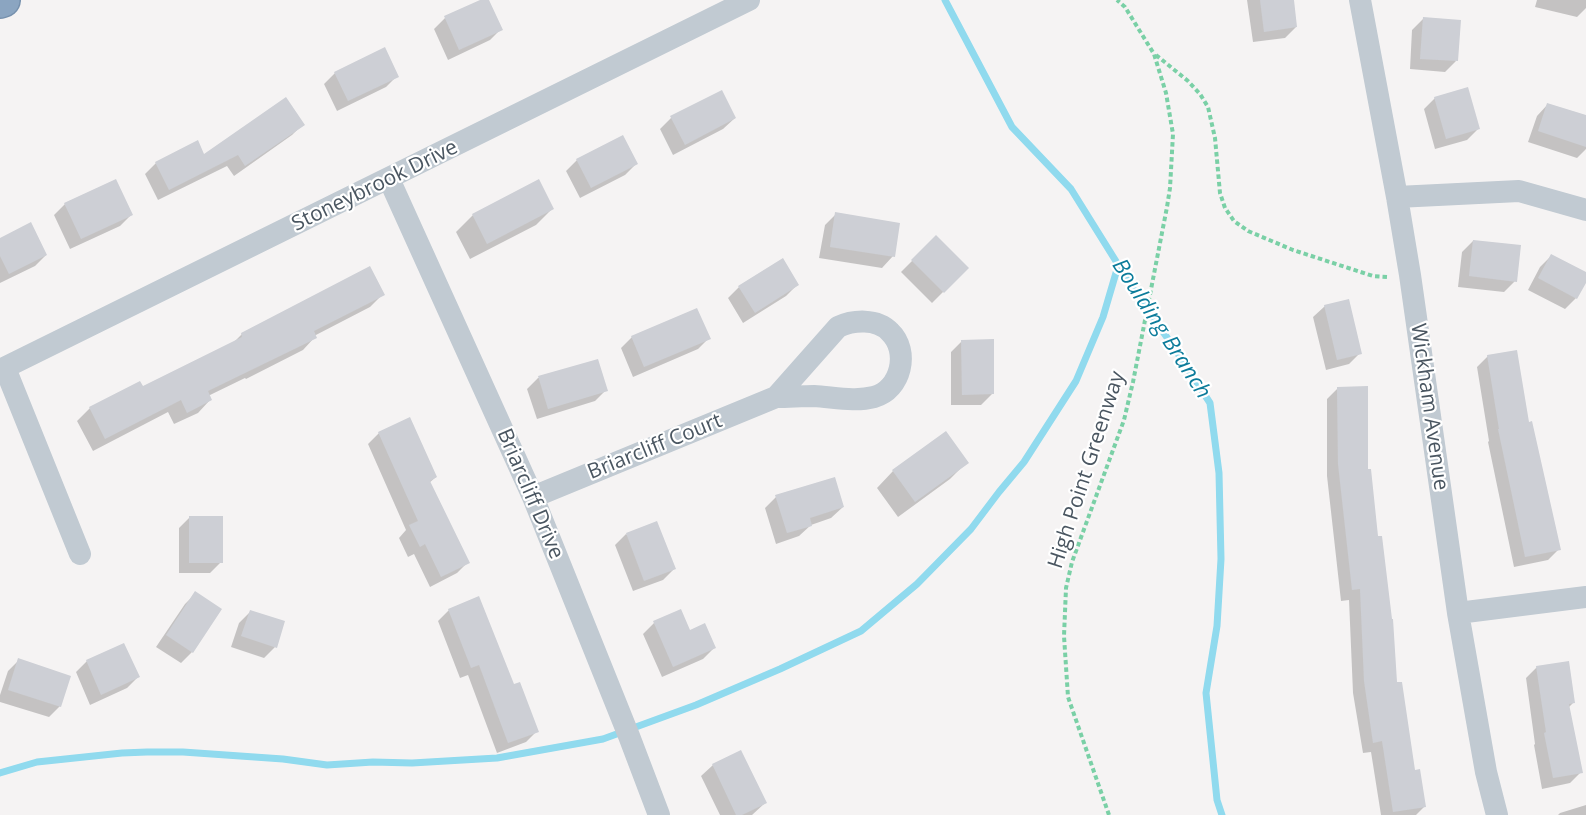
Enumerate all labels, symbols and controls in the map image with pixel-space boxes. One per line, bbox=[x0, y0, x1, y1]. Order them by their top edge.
street label: Stoneybrook Drive bbox=[288, 135, 462, 237]
water label: Boulding Branch bbox=[1106, 254, 1216, 404]
street label: Wickham Avenue bbox=[1405, 322, 1453, 492]
street label: High Point Greenway bbox=[1043, 368, 1131, 572]
street label: Briarcliff Court bbox=[584, 409, 726, 485]
street label: Briarcliff Drive bbox=[491, 425, 569, 563]

